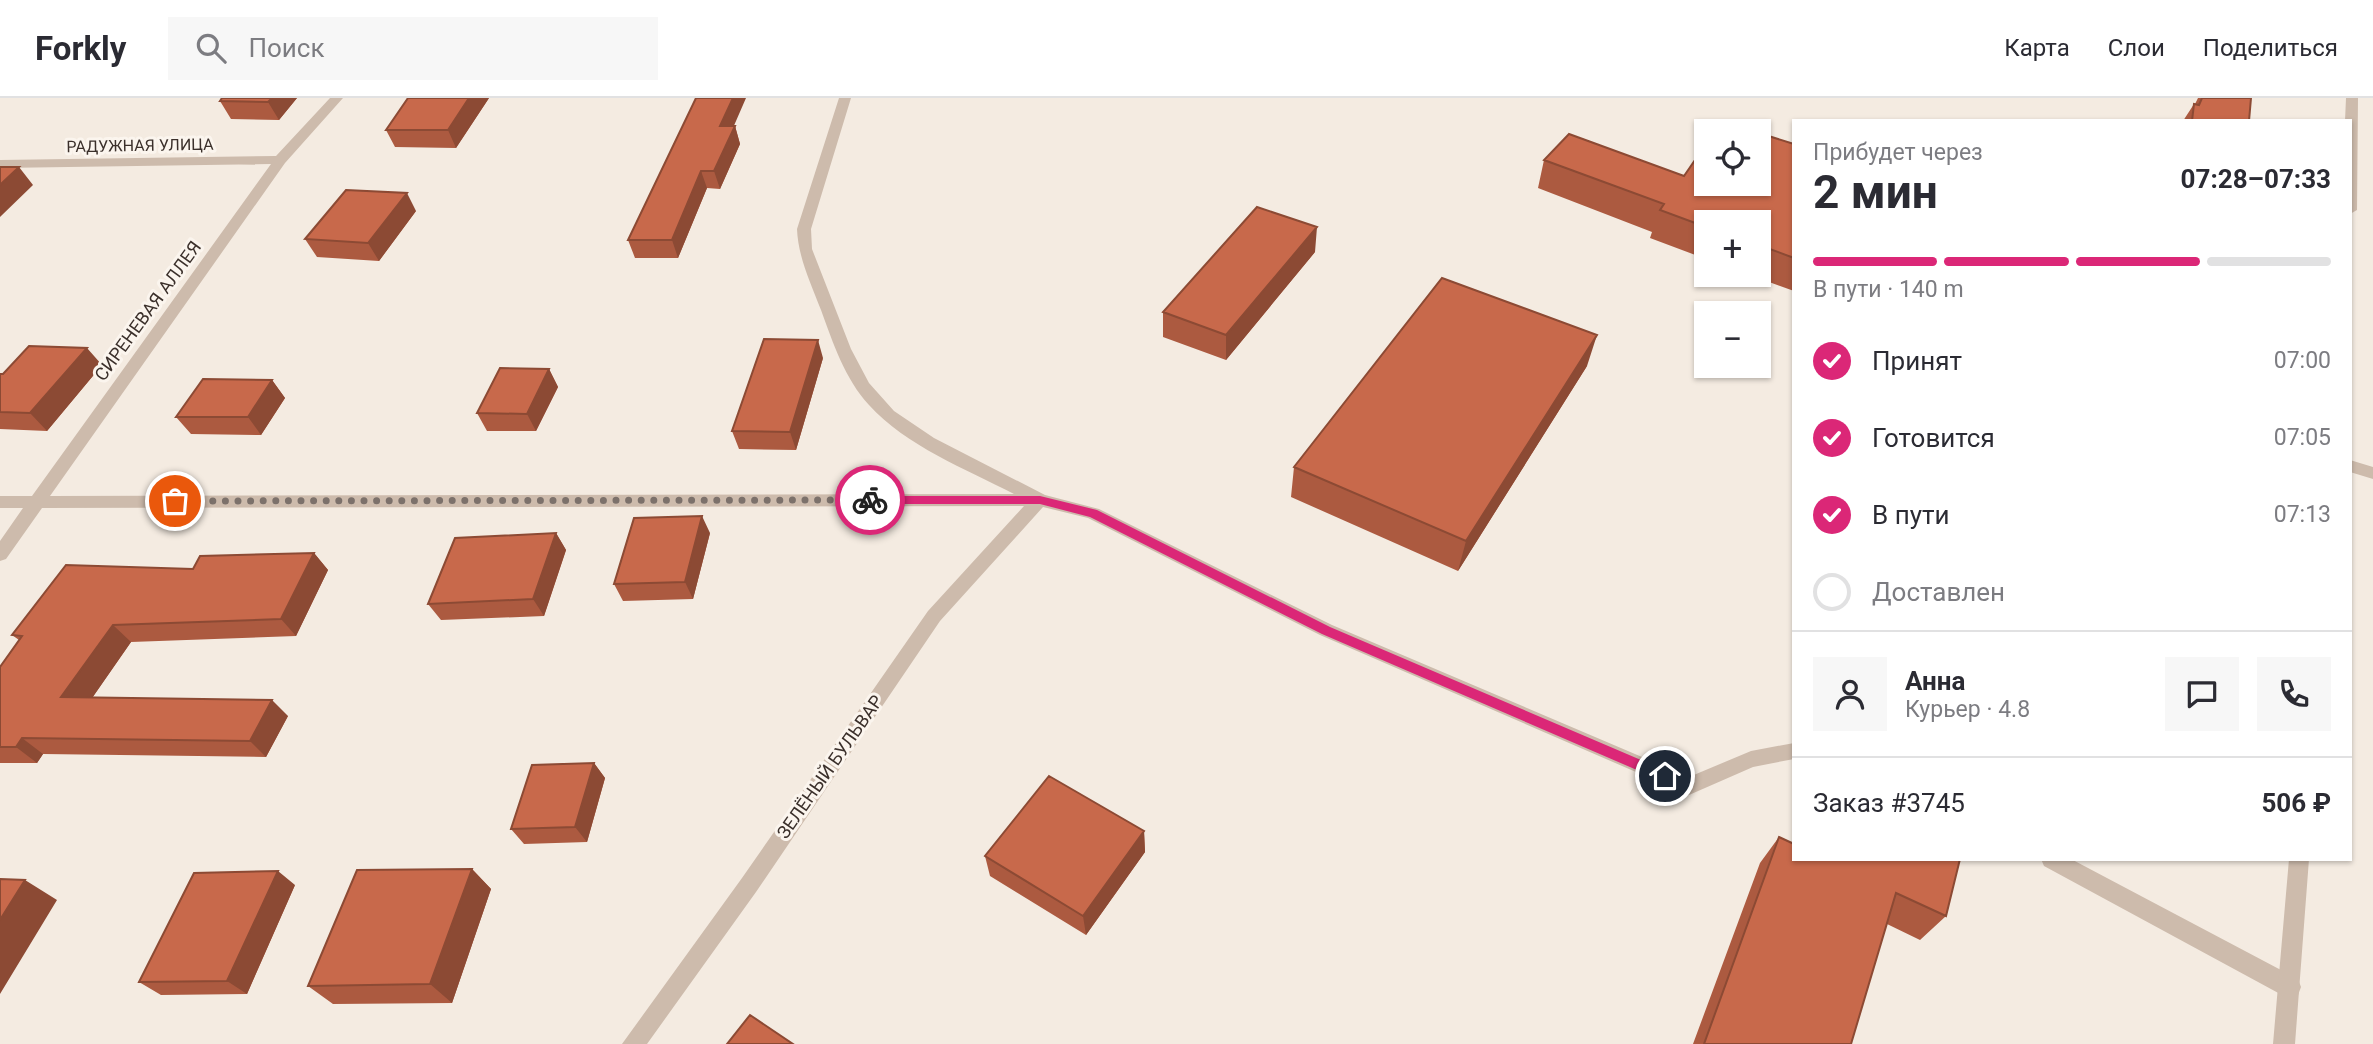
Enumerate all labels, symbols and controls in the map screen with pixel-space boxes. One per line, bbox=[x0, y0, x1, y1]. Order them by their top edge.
search box bbox=[168, 17, 658, 80]
text: Forkly bbox=[35, 29, 126, 68]
icon: search bbox=[192, 29, 230, 67]
text: Поиск bbox=[248, 33, 325, 63]
text: Карта bbox=[2004, 34, 2070, 62]
text: Слои bbox=[2108, 34, 2165, 62]
text: Поделиться bbox=[2203, 34, 2338, 62]
map controls bbox=[1694, 119, 1771, 378]
button: locate bbox=[1694, 119, 1771, 196]
street label: РАДУЖНАЯ УЛИЦА bbox=[66, 135, 214, 156]
text: Прибудет через bbox=[1813, 139, 1983, 166]
text: 07:28–07:33 bbox=[2181, 164, 2331, 194]
text: 2 мин bbox=[1813, 165, 1938, 219]
button: + bbox=[1694, 210, 1771, 287]
street label: СИРЕНЕВАЯ АЛЛЕЯ bbox=[90, 237, 205, 385]
text: В пути · 140 m bbox=[1813, 276, 1964, 303]
button: − bbox=[1694, 301, 1771, 378]
icon: check bbox=[1813, 342, 1851, 380]
text: Принят bbox=[1872, 346, 1962, 376]
text: 07:00 bbox=[2274, 347, 2331, 374]
icon: check bbox=[1813, 419, 1851, 457]
text: Готовится bbox=[1872, 423, 1995, 453]
text: 07:05 bbox=[2274, 424, 2331, 451]
courier bbox=[835, 465, 905, 535]
pin bbox=[145, 471, 205, 531]
icon: bike bbox=[851, 481, 889, 519]
icon: bag bbox=[156, 482, 194, 520]
icon: check bbox=[1813, 496, 1851, 534]
text: В пути bbox=[1872, 500, 1949, 530]
text: 07:13 bbox=[2274, 501, 2331, 528]
text: Доставлен bbox=[1872, 577, 2005, 607]
button: person bbox=[1813, 657, 1887, 731]
button: chat bbox=[2165, 657, 2239, 731]
button: phone bbox=[2257, 657, 2331, 731]
text: Анна bbox=[1905, 666, 1965, 696]
street label: ЗЕЛЁНЫЙ БУЛЬВАР bbox=[772, 691, 887, 842]
text: Курьер · 4.8 bbox=[1905, 696, 2030, 723]
pin bbox=[1635, 746, 1695, 806]
icon: home bbox=[1646, 757, 1684, 795]
text: Заказ #3745 bbox=[1813, 788, 1965, 818]
text: 506 ₽ bbox=[2261, 788, 2331, 818]

